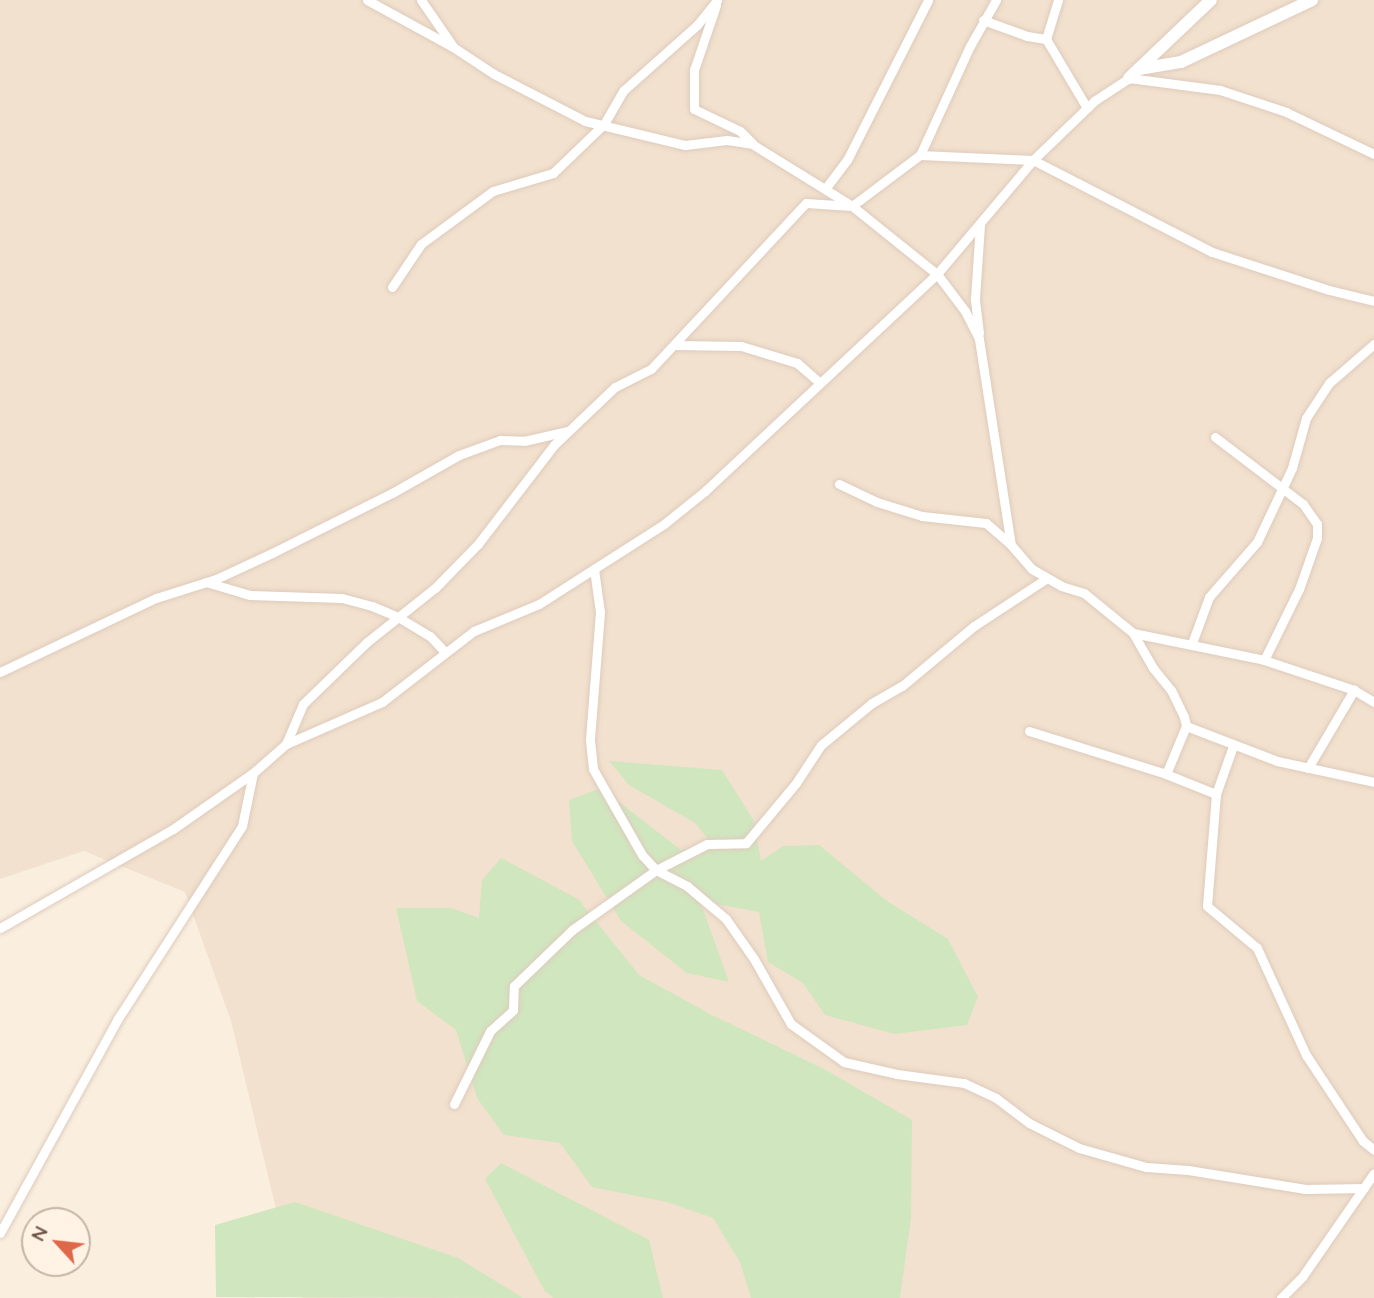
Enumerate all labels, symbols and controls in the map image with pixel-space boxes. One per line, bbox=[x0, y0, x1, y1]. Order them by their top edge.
north arrow bbox=[21, 1207, 91, 1277]
text: N bbox=[25, 1222, 53, 1245]

